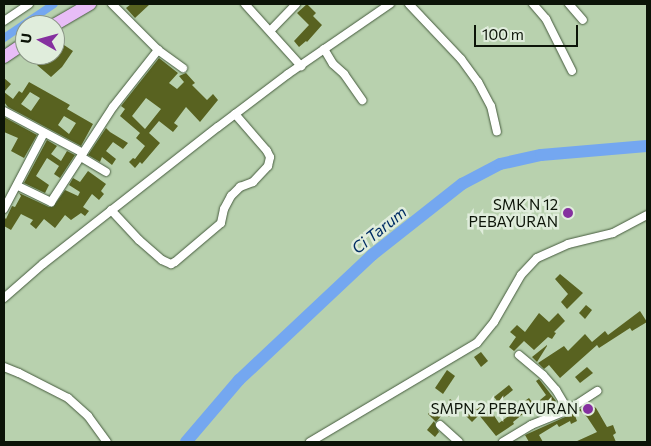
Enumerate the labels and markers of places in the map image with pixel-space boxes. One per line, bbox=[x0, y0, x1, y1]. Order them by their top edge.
place label: SMK N 12 PEBAYURAN bbox=[469, 195, 558, 230]
marker: SMK N 12 PEBAYURAN bbox=[562, 207, 574, 219]
place label: SMPN 2 PEBAYURAN bbox=[431, 400, 578, 418]
marker: SMPN 2 PEBAYURAN bbox=[582, 403, 594, 415]

